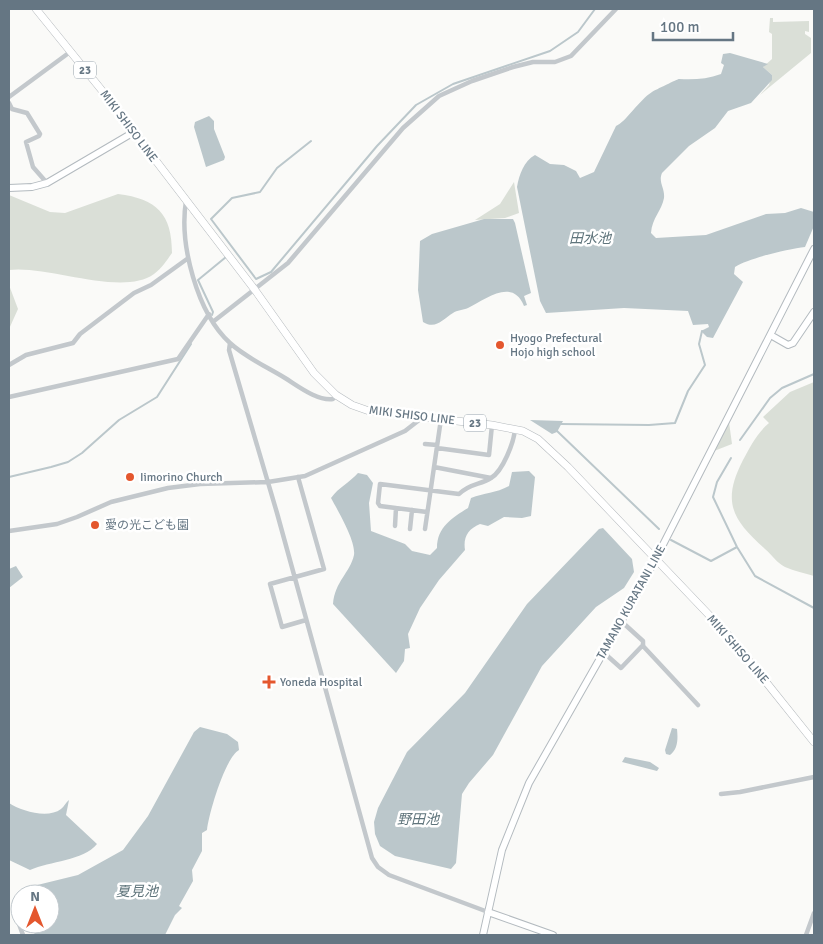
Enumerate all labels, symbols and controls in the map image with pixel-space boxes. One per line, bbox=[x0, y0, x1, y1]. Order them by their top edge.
scale bar bbox=[653, 10, 733, 42]
text: 100 m bbox=[660, 18, 700, 36]
road number: 23 bbox=[74, 62, 96, 78]
street label: MIKI SHISO LINE bbox=[97, 87, 161, 166]
water label: 田水池 bbox=[569, 230, 613, 247]
place label: Hyogo Prefectural Hojo high school bbox=[510, 331, 603, 360]
marker: Hyogo Prefectural Hojo high school bbox=[494, 339, 506, 351]
street label: MIKI SHISO LINE bbox=[368, 403, 456, 428]
road number: 23 bbox=[464, 414, 486, 432]
place label: Iimorino Church bbox=[140, 470, 223, 485]
marker: Iimorino Church bbox=[124, 471, 136, 483]
place label: 愛の光こども園 bbox=[105, 518, 189, 533]
marker: 愛の光こども園 bbox=[89, 519, 101, 531]
street label: TAMANO KURATANI LINE bbox=[594, 542, 669, 662]
street label: MIKI SHISO LINE bbox=[704, 612, 772, 687]
marker: Yoneda Hospital bbox=[262, 675, 276, 689]
place label: Yoneda Hospital bbox=[280, 675, 363, 690]
water label: 野田池 bbox=[397, 811, 441, 828]
water label: 夏見池 bbox=[116, 883, 160, 900]
north arrow bbox=[10, 884, 60, 934]
text: N bbox=[30, 888, 40, 905]

